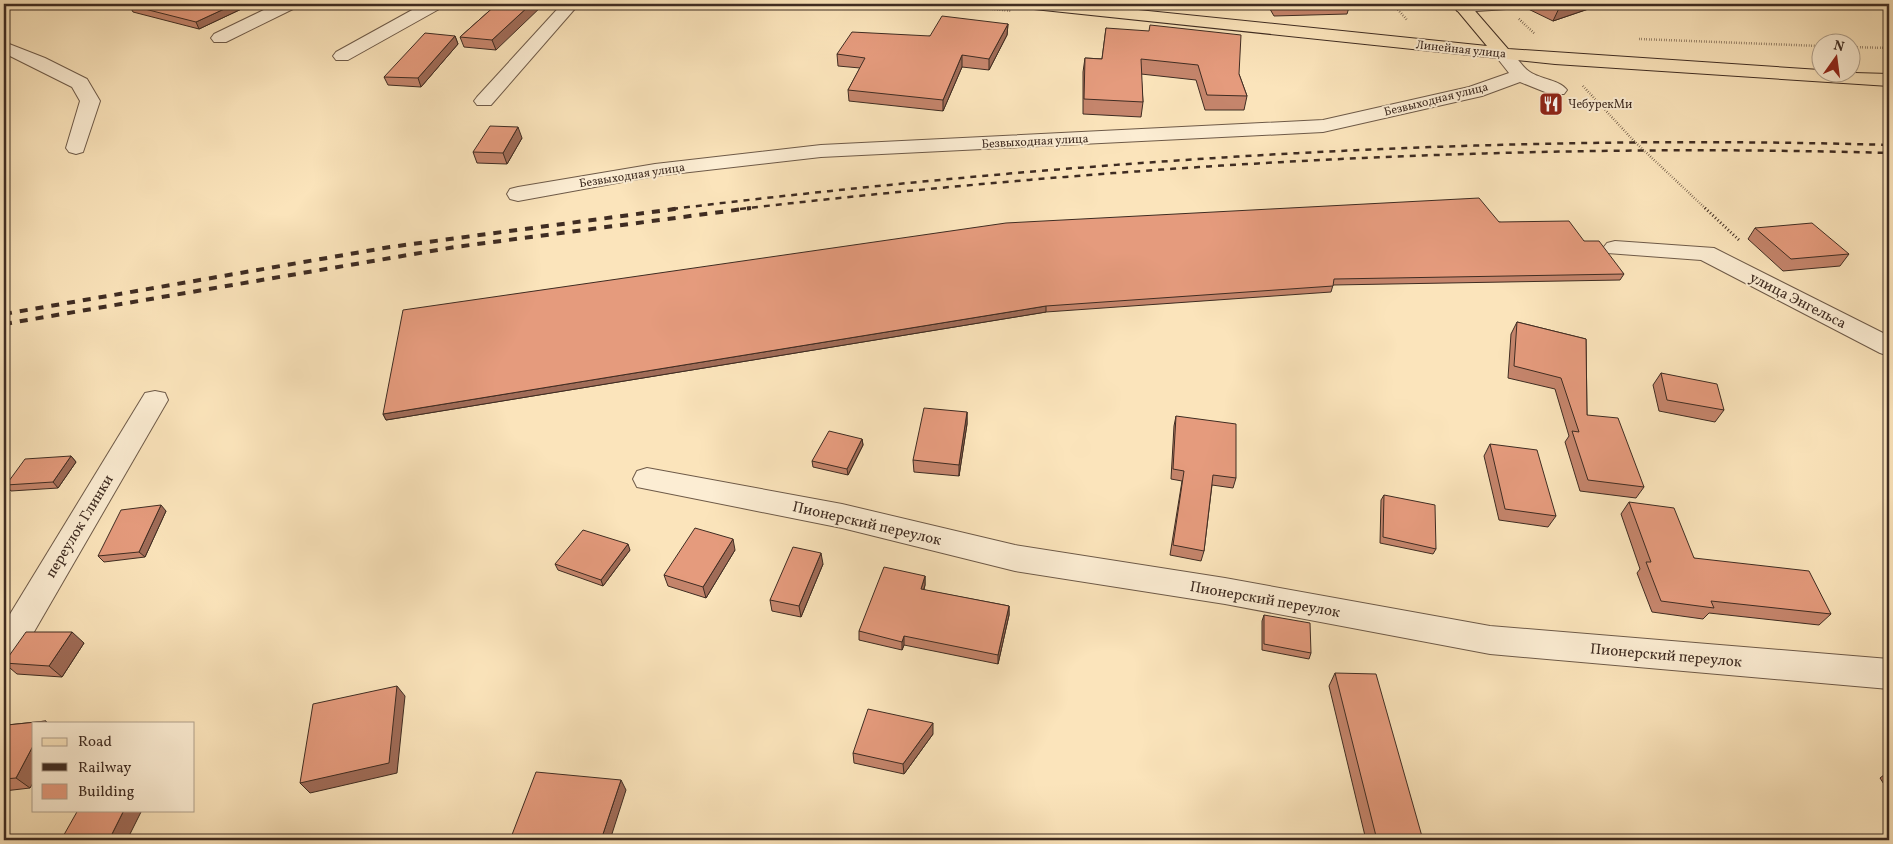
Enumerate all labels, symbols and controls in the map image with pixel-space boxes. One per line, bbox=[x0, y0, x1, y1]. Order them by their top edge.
north arrow bbox=[1810, 32, 1860, 82]
text: N bbox=[1832, 36, 1846, 57]
street label: Линейная улица bbox=[1415, 37, 1507, 63]
street label: Безвыходная улица bbox=[1382, 79, 1490, 121]
restaurant icon: ЧебурекМи bbox=[1538, 91, 1564, 117]
place label: ЧебурекМи bbox=[1568, 97, 1632, 113]
street label: Безвыходная улица bbox=[981, 131, 1089, 153]
street label: Безвыходная улица bbox=[578, 160, 686, 192]
street label: улица Энгельса bbox=[1745, 268, 1849, 335]
street label: переулок Глинки bbox=[41, 471, 119, 582]
street label: Пионерский переулок bbox=[790, 497, 943, 552]
street label: Пионерский переулок bbox=[1188, 577, 1342, 624]
street label: Пионерский переулок bbox=[1589, 639, 1743, 674]
legend bbox=[32, 722, 195, 812]
text: Road bbox=[78, 732, 112, 753]
text: Railway bbox=[78, 758, 131, 779]
text: Building bbox=[78, 782, 135, 803]

